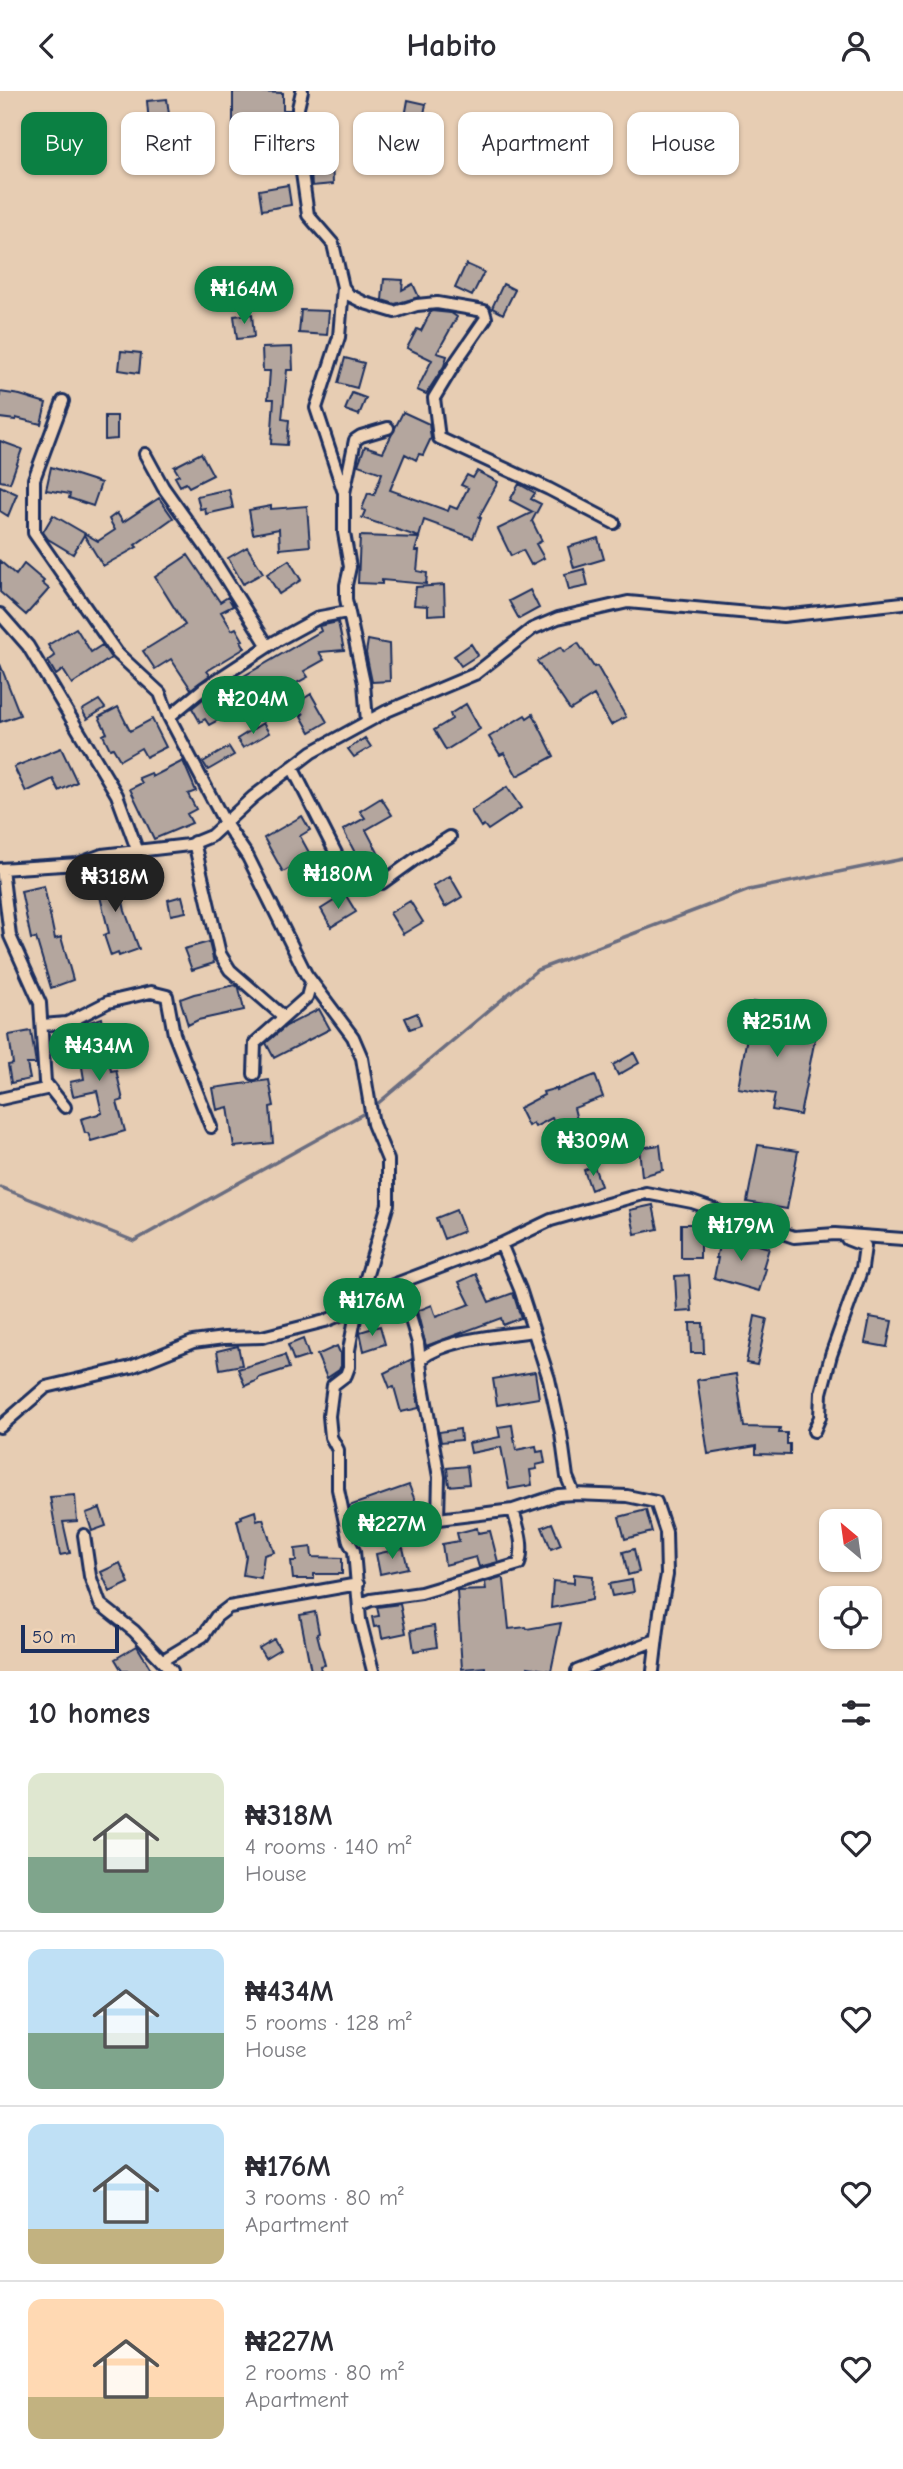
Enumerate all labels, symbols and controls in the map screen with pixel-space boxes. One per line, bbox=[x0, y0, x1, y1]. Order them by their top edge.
icon: back bbox=[28, 27, 66, 65]
text: Habito bbox=[407, 27, 496, 64]
icon: person bbox=[837, 27, 875, 65]
chip: Buy bbox=[21, 112, 107, 175]
chip: Rent bbox=[121, 112, 215, 175]
chip: Filters bbox=[229, 112, 339, 175]
chip: New bbox=[353, 112, 444, 175]
chip: Apartment bbox=[458, 112, 613, 175]
chip: House bbox=[627, 112, 739, 175]
pin: ₦164M bbox=[195, 267, 293, 326]
text: ₦164M bbox=[210, 275, 278, 302]
pin: ₦204M bbox=[204, 677, 302, 736]
text: ₦204M bbox=[218, 685, 288, 712]
pin: ₦180M bbox=[289, 851, 387, 911]
pin: ₦318M bbox=[66, 855, 164, 914]
text: ₦180M bbox=[303, 860, 373, 887]
text: ₦318M bbox=[81, 863, 149, 890]
pin: ₦251M bbox=[728, 999, 826, 1059]
text: ₦251M bbox=[743, 1008, 811, 1035]
pin: ₦434M bbox=[50, 1023, 148, 1083]
text: ₦434M bbox=[65, 1032, 133, 1059]
pin: ₦309M bbox=[544, 1119, 642, 1178]
text: ₦309M bbox=[557, 1127, 629, 1154]
pin: ₦179M bbox=[692, 1203, 790, 1263]
text: ₦179M bbox=[708, 1212, 774, 1239]
pin: ₦176M bbox=[323, 1279, 421, 1338]
text: ₦176M bbox=[339, 1287, 405, 1314]
pin: ₦227M bbox=[343, 1501, 441, 1561]
north arrow bbox=[819, 1509, 882, 1571]
map controls bbox=[819, 1509, 882, 1649]
text: ₦227M bbox=[358, 1510, 426, 1537]
button: locate bbox=[819, 1586, 882, 1649]
scale bar bbox=[21, 1622, 119, 1654]
text: 50 m bbox=[32, 1626, 76, 1648]
icon: filters bbox=[837, 1694, 875, 1732]
text: 10 homes bbox=[28, 1696, 150, 1731]
text: ₦318M bbox=[245, 1798, 333, 1833]
icon: home bbox=[84, 1801, 168, 1885]
icon: heart bbox=[837, 1824, 875, 1862]
text: 4 rooms · 140 m² bbox=[245, 1833, 412, 1860]
text: House bbox=[245, 1860, 307, 1887]
text: ₦434M bbox=[245, 1974, 334, 2009]
icon: home bbox=[84, 1977, 168, 2061]
icon: heart bbox=[837, 2000, 875, 2038]
text: 5 rooms · 128 m² bbox=[245, 2009, 412, 2036]
text: House bbox=[245, 2036, 307, 2063]
text: ₦176M bbox=[245, 2149, 331, 2184]
icon: home bbox=[84, 2152, 168, 2236]
icon: heart bbox=[837, 2175, 875, 2213]
text: 3 rooms · 80 m² bbox=[245, 2184, 404, 2211]
text: Apartment bbox=[245, 2211, 348, 2238]
text: ₦227M bbox=[245, 2324, 334, 2359]
icon: home bbox=[84, 2327, 168, 2411]
icon: heart bbox=[837, 2350, 875, 2388]
text: 2 rooms · 80 m² bbox=[245, 2359, 404, 2386]
text: Apartment bbox=[245, 2386, 348, 2413]

